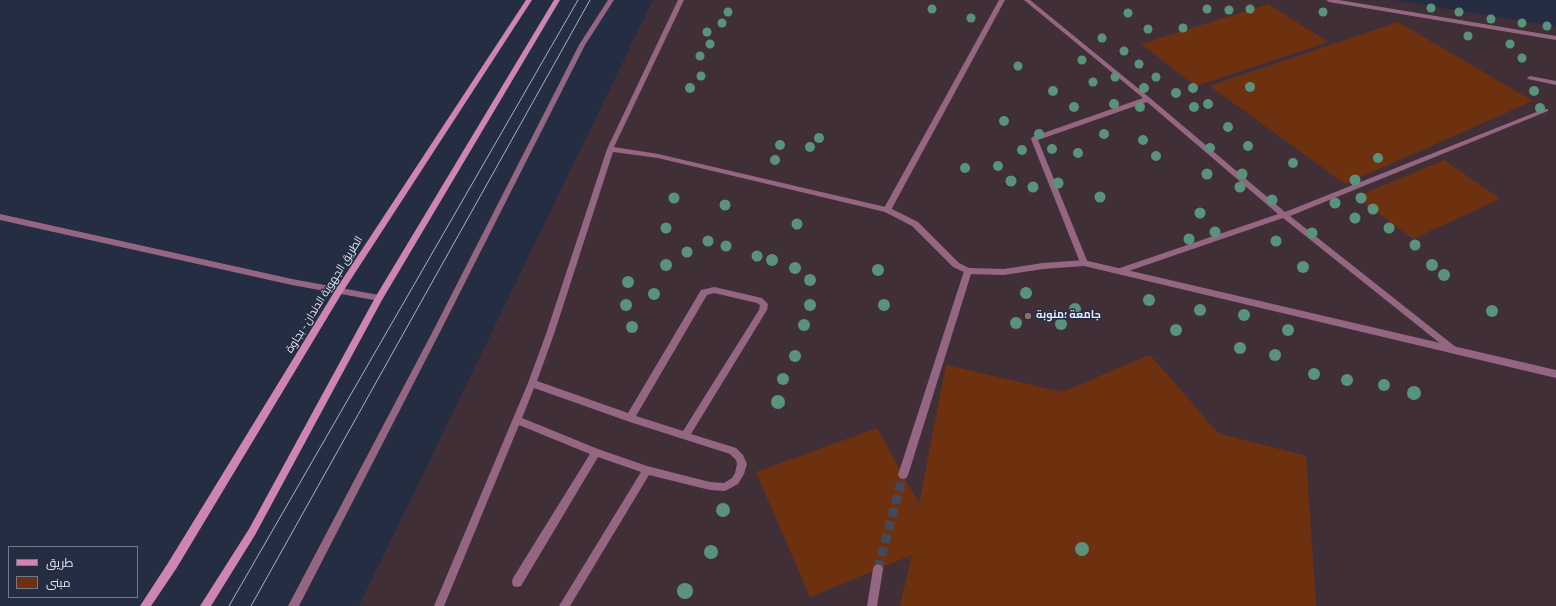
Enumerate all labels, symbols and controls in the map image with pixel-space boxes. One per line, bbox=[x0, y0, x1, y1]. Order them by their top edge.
street label: الطريق الجهوية الدندان - بجاوة bbox=[284, 234, 366, 356]
place label: جامعة ؛منوبة bbox=[1036, 309, 1101, 323]
marker: جامعة ؛منوبة bbox=[1023, 311, 1033, 321]
legend bbox=[8, 546, 138, 598]
text: طريق bbox=[46, 555, 73, 572]
text: مبنى bbox=[46, 575, 71, 592]

